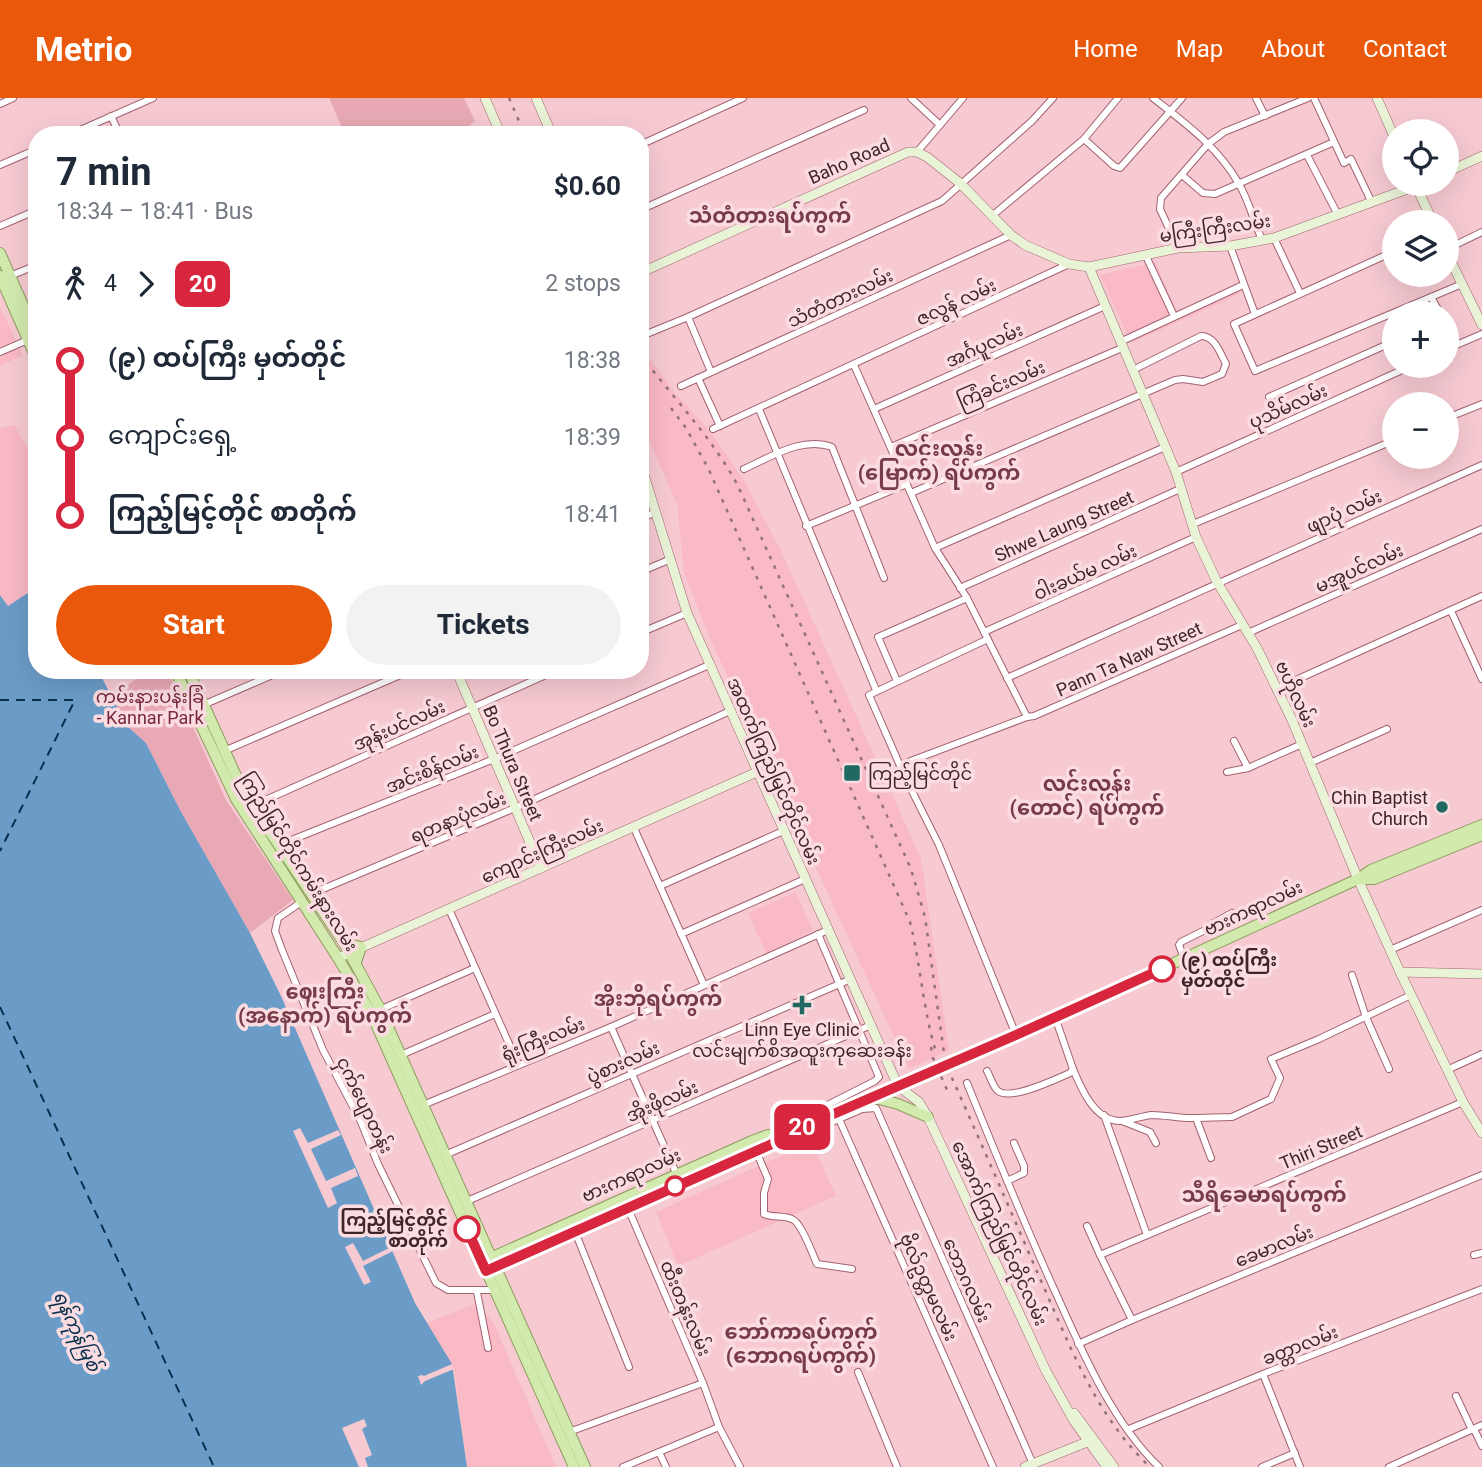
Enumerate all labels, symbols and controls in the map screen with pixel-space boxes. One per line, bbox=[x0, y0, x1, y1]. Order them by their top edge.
text: Metrio bbox=[35, 30, 132, 69]
text: Home bbox=[1073, 35, 1138, 63]
text: Map bbox=[1176, 35, 1223, 63]
text: About bbox=[1261, 35, 1325, 63]
text: Contact bbox=[1363, 35, 1447, 63]
map controls bbox=[1382, 119, 1459, 469]
button: locate bbox=[1382, 119, 1459, 196]
street label: Baho Road bbox=[805, 134, 893, 188]
text: 7 min bbox=[56, 150, 152, 194]
text: $0.60 bbox=[554, 171, 621, 201]
text: 18:34 – 18:41 · Bus bbox=[56, 198, 253, 225]
district label: သံတံတားရပ်ကွက် bbox=[689, 200, 851, 233]
street label: မကြီးကြီးလမ်း bbox=[1158, 207, 1273, 251]
button: layers bbox=[1382, 210, 1459, 287]
street label: သံတံတားလမ်း bbox=[783, 263, 896, 332]
icon: walk bbox=[56, 265, 94, 303]
icon: forward bbox=[127, 265, 165, 303]
text: 4 bbox=[104, 270, 117, 297]
text: 20 bbox=[189, 270, 216, 298]
text: 2 stops bbox=[545, 270, 621, 297]
street label: ဇလွန် လမ်း bbox=[912, 273, 1002, 334]
button: + bbox=[1382, 301, 1459, 378]
street label: အင်္ဂပူလမ်း bbox=[941, 317, 1028, 376]
text: (၉) ထပ်ကြီး မှတ်တိုင် bbox=[108, 343, 346, 373]
text: 18:38 bbox=[564, 347, 621, 374]
street label: ကြံခင်းလမ်း bbox=[953, 354, 1050, 416]
street label: ပုသိမ်လမ်း bbox=[1244, 377, 1332, 437]
button: − bbox=[1382, 392, 1459, 469]
text: ကျောင်းရှေ့ bbox=[108, 420, 237, 450]
text: 18:39 bbox=[564, 424, 621, 451]
district label: လင်းလွန်း (မြောက်) ရပ်ကွက် bbox=[858, 433, 1020, 490]
street label: ဖျာပုံ လမ်း bbox=[1302, 483, 1387, 541]
street label: Shwe Laung Street bbox=[991, 486, 1137, 566]
text: ကြည့်မြင့်တိုင် စာတိုက် bbox=[108, 497, 357, 527]
text: 18:41 bbox=[564, 501, 621, 528]
street label: မအူပင်လမ်း bbox=[1311, 537, 1408, 601]
street label: ဝါးခယ်မ လမ်း bbox=[1029, 538, 1140, 604]
button: Start bbox=[56, 585, 332, 665]
button: Tickets bbox=[346, 585, 621, 665]
street label: Pann Ta Naw Street bbox=[1053, 617, 1205, 701]
street label: ဗဟိုလမ်း bbox=[1267, 656, 1323, 733]
street label: အထက်ကြည်မြင်တိုင်လမ်း bbox=[719, 673, 828, 870]
park label: ကမ်းနားပန်းခြံ - Kannar Park bbox=[96, 684, 204, 728]
street label: အုန်းပင်လမ်း bbox=[349, 694, 450, 759]
street label: Bo Thura Street bbox=[479, 702, 547, 824]
street label: အင်းစိန်လမ်း bbox=[381, 738, 483, 802]
place label: ကြည့်မြင်တိုင် bbox=[868, 760, 972, 789]
marker: ကြည့်မြင်တိုင် bbox=[842, 763, 862, 783]
street label: ကြည်မြင်တိုင်ကမ်းနားလမ်း bbox=[231, 767, 365, 958]
district label: လင်းလွန်း (တောင်) ရပ်ကွက် bbox=[1010, 768, 1164, 825]
street label: ရတနာပုံလမ်း bbox=[406, 786, 511, 851]
place label: Chin Baptist Church bbox=[1331, 787, 1428, 829]
marker: Chin Baptist Church bbox=[1434, 799, 1450, 815]
street label: ကျောင်းကြီးလမ်း bbox=[477, 812, 608, 892]
street label: ဗားကရာလမ်း bbox=[1200, 874, 1308, 944]
place label: (၉) ထပ်ကြီး မှတ်တိုင် bbox=[1181, 948, 1277, 995]
marker: (၉) ထပ်ကြီး မှတ်တိုင် bbox=[1149, 956, 1175, 982]
district label: ဈေးကြီး (အနောက်) ရပ်ကွက် bbox=[238, 977, 412, 1033]
district label: အိုးဘိုရပ်ကွက် bbox=[594, 983, 722, 1016]
marker: Linn Eye Clinic လင်းမျက်စိအထူးကုဆေးခန်း bbox=[792, 995, 812, 1015]
street label: ရုံးကြီးလမ်း bbox=[497, 1010, 589, 1070]
place label: Linn Eye Clinic လင်းမျက်စိအထူးကုဆေးခန်း bbox=[692, 1019, 912, 1066]
street label: ပွဲစားလမ်း bbox=[583, 1035, 665, 1092]
street label: ငှက်ပျောတန်း bbox=[328, 1052, 399, 1159]
street label: အိုးဖိုလမ်း bbox=[622, 1073, 703, 1131]
line badge: 20 bbox=[770, 1104, 834, 1150]
text: 20 bbox=[788, 1113, 816, 1141]
street label: Thiri Street bbox=[1277, 1120, 1365, 1174]
street label: အောက်ကြည်မြင်တိုင်လမ်း bbox=[943, 1136, 1055, 1331]
street label: ဗားကရာလမ်း bbox=[577, 1142, 686, 1211]
unlabelled marker bbox=[665, 1176, 685, 1196]
district label: သီရိခေမာရပ်ကွက် bbox=[1181, 1179, 1347, 1212]
place label: ကြည့်မြင့်တိုင် စာတိုက် bbox=[340, 1208, 448, 1255]
marker: ကြည့်မြင့်တိုင် စာတိုက် bbox=[454, 1216, 480, 1242]
street label: ခေမာလမ်း bbox=[1231, 1219, 1316, 1271]
street label: ဗိုလ်ဥတ္တမလမ်း bbox=[891, 1229, 965, 1346]
street label: ဘောဂလမ်း bbox=[939, 1234, 997, 1325]
street label: ထီးတန်းလမ်း bbox=[652, 1256, 718, 1361]
water label: ရန်ကုန်မြစ် bbox=[45, 1286, 108, 1378]
district label: ဘော်ကာရပ်ကွက် (ဘောဂရပ်ကွက်) bbox=[725, 1316, 877, 1373]
street label: ခတ္တာလမ်း bbox=[1259, 1319, 1343, 1374]

